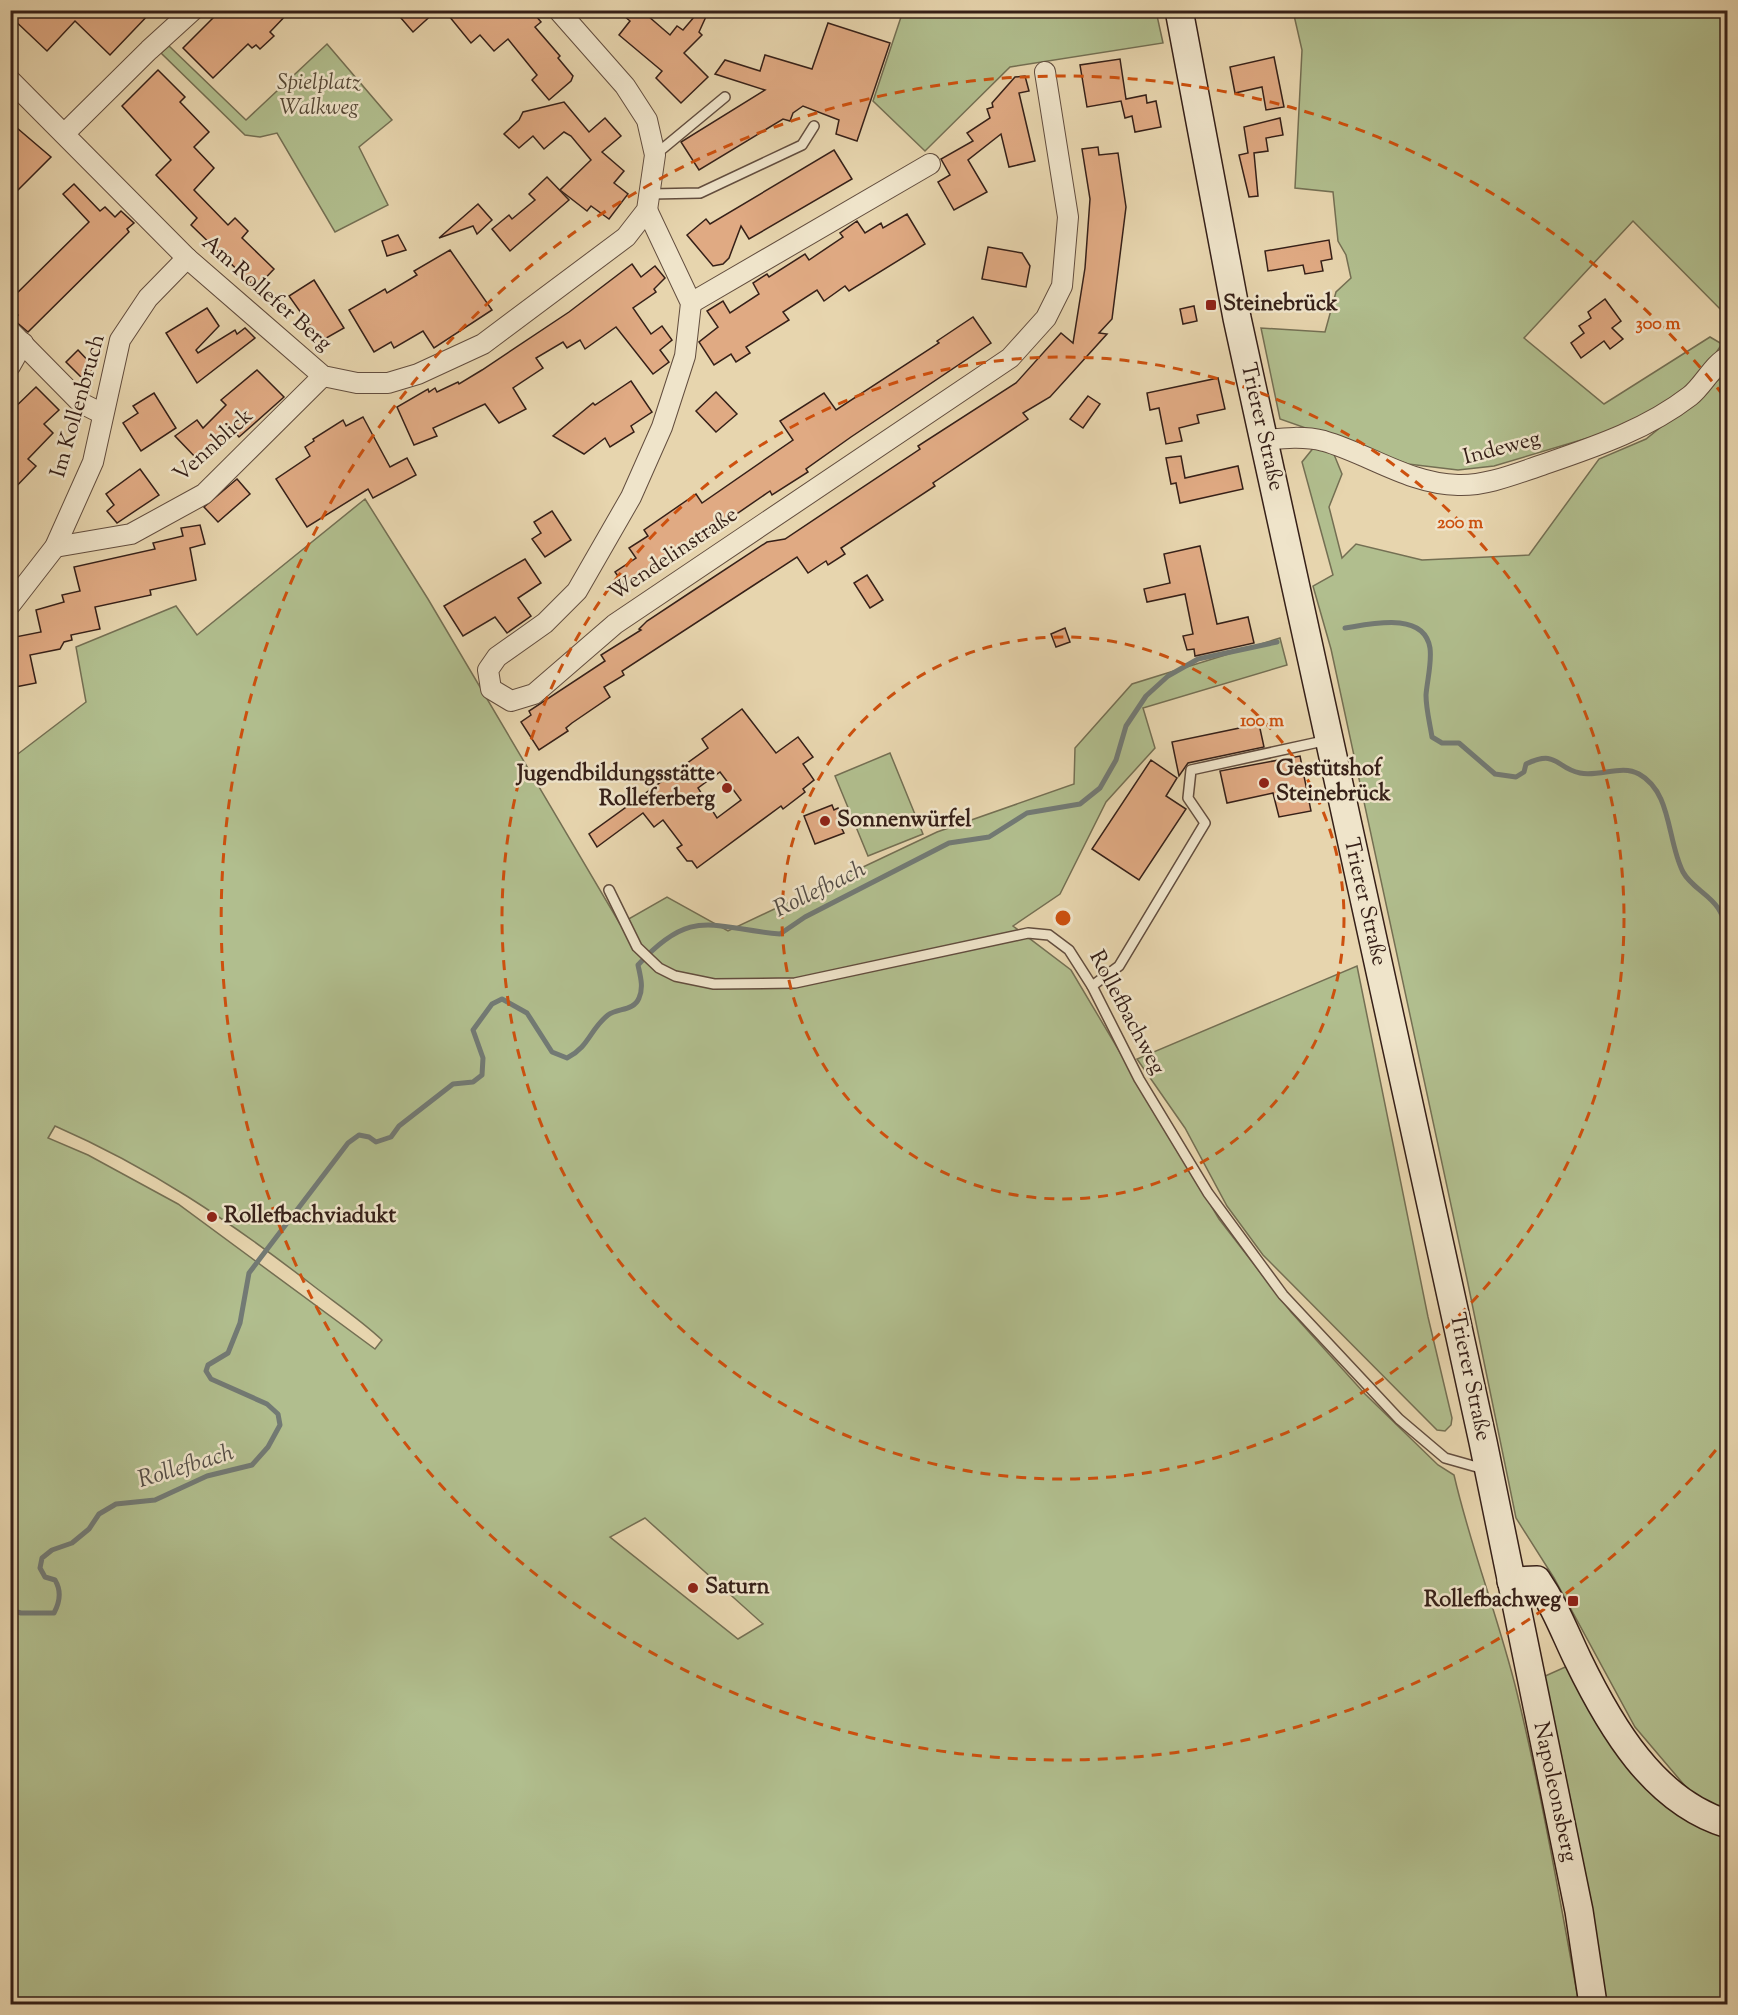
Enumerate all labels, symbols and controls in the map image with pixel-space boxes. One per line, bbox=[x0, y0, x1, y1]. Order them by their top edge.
park label: Spielplatz Walkweg bbox=[277, 68, 361, 125]
street label: Am Rollefer Berg bbox=[194, 228, 338, 360]
place label: Steinebrück bbox=[1223, 289, 1338, 321]
marker: Steinebrück bbox=[1204, 298, 1218, 312]
text: 300 m bbox=[1636, 312, 1681, 338]
street label: Im Kollenbruch bbox=[43, 330, 115, 481]
street label: Trierer Straße bbox=[1231, 360, 1291, 494]
street label: Vennblick bbox=[167, 401, 261, 491]
street label: Indeweg bbox=[1460, 423, 1545, 475]
street label: Wendelinstraße bbox=[603, 500, 745, 610]
text: 200 m bbox=[1437, 511, 1483, 537]
text: 100 m bbox=[1240, 709, 1284, 735]
place label: Gestütshof Steinebrück bbox=[1276, 754, 1391, 811]
place label: Jugendbildungsstätte Rolleferberg bbox=[515, 759, 715, 816]
marker: Gestütshof Steinebrück bbox=[1257, 776, 1271, 790]
marker: Jugendbildungsstätte Rolleferberg bbox=[720, 781, 734, 795]
place label: Sonnenwürfel bbox=[837, 805, 972, 837]
marker: Sonnenwürfel bbox=[818, 814, 832, 828]
street label: Trierer Straße bbox=[1334, 835, 1394, 969]
water label: Rollefbach bbox=[768, 853, 872, 927]
centre of rings bbox=[1053, 908, 1073, 928]
street label: Rollefbachweg bbox=[1080, 945, 1172, 1081]
place label: Rollefbachviadukt bbox=[224, 1201, 396, 1233]
marker: Rollefbachviadukt bbox=[205, 1210, 219, 1224]
street label: Trierer Straße bbox=[1440, 1310, 1498, 1444]
water label: Rollefbach bbox=[134, 1436, 239, 1498]
place label: Saturn bbox=[705, 1572, 769, 1604]
marker: Saturn bbox=[686, 1581, 700, 1595]
place label: Rollefbachweg bbox=[1424, 1585, 1561, 1617]
marker: Rollefbachweg bbox=[1566, 1594, 1580, 1608]
street label: Napoleonsberg bbox=[1524, 1719, 1585, 1865]

